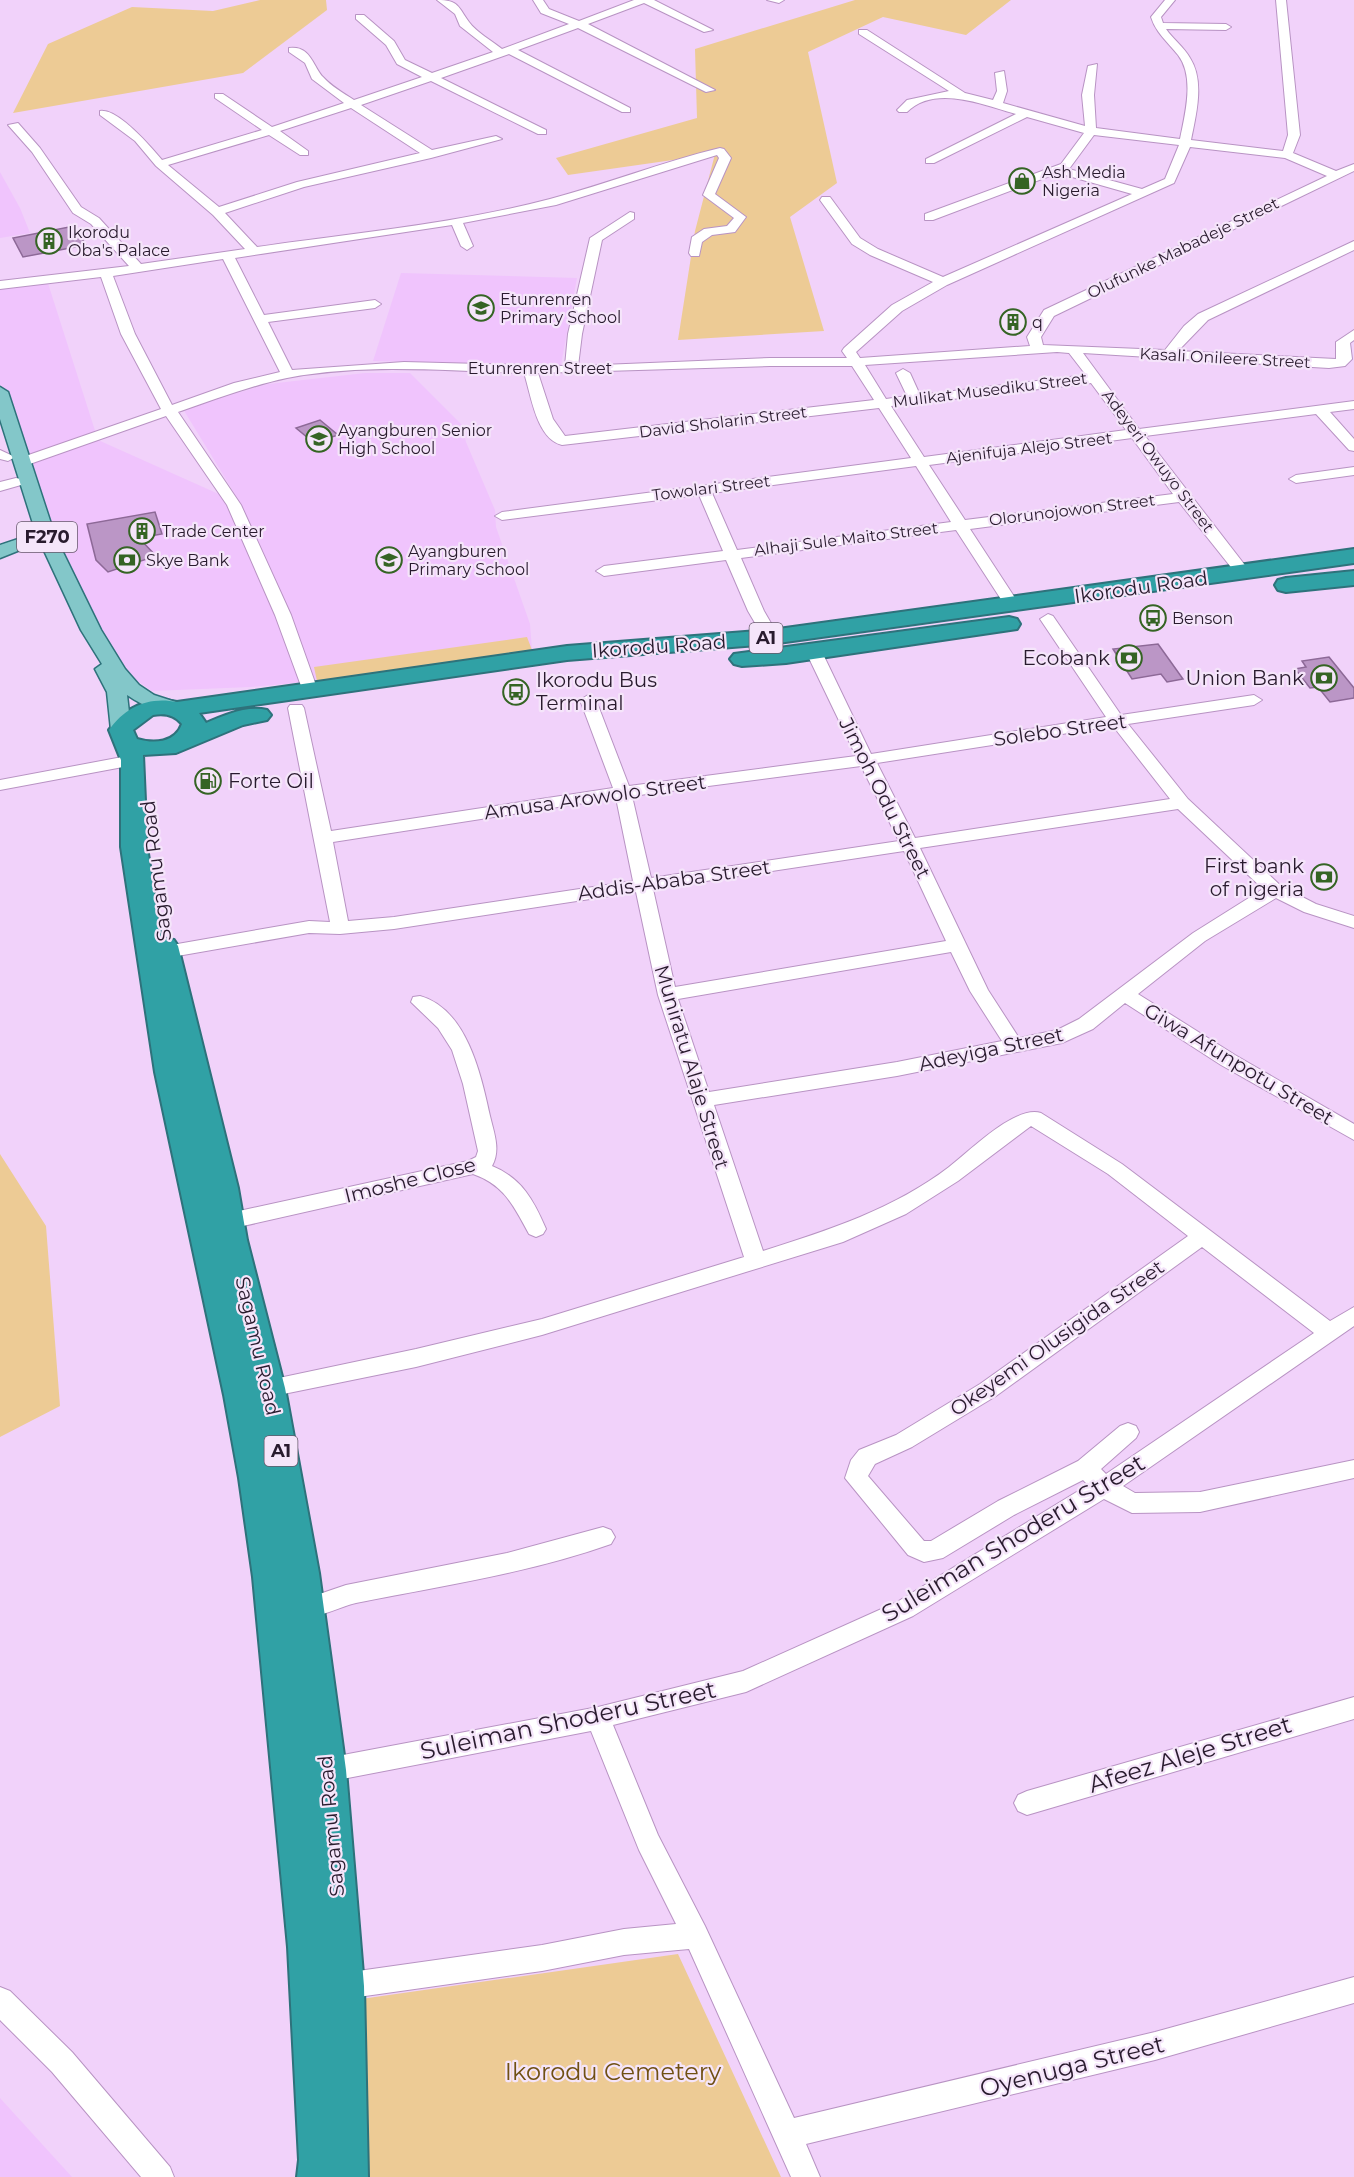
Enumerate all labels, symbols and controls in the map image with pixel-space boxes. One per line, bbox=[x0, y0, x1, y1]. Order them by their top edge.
place label: Ash Media Nigeria bbox=[1042, 163, 1126, 200]
shop icon: Ash Media Nigeria bbox=[1007, 166, 1037, 196]
street label: Olufunke Mabadeje Street bbox=[1084, 193, 1282, 303]
place label: Ikorodu Oba's Palace bbox=[68, 223, 170, 260]
building icon: Ikorodu Oba's Palace bbox=[34, 226, 64, 256]
place label: Etunrenren Primary School bbox=[500, 290, 621, 327]
school or university icon: Etunrenren Primary School bbox=[466, 293, 496, 323]
building icon: q bbox=[998, 307, 1028, 337]
place label: q bbox=[1032, 313, 1043, 332]
street label: Kasali Onileere Street bbox=[1139, 344, 1312, 372]
street label: Etunrenren Street bbox=[468, 359, 613, 378]
street label: Mulikat Musediku Street bbox=[892, 369, 1089, 411]
street label: Adeyeri Owuyo Street bbox=[1098, 386, 1218, 537]
street label: David Sholarin Street bbox=[638, 402, 808, 442]
place label: Ayangburen Senior High School bbox=[338, 421, 492, 458]
school or university icon: Ayangburen Senior High School bbox=[304, 424, 334, 454]
street label: Ajenifuja Alejo Street bbox=[945, 428, 1114, 468]
street label: Towolari Street bbox=[651, 471, 772, 505]
street label: Olorunojowon Street bbox=[988, 490, 1157, 530]
building icon: Trade Center bbox=[127, 516, 157, 546]
street label: Alhaji Sule Maito Street bbox=[753, 518, 940, 560]
road number: F270 bbox=[17, 522, 77, 552]
place label: Trade Center bbox=[162, 522, 265, 541]
place label: Ayangburen Primary School bbox=[408, 542, 529, 579]
bank icon: Skye Bank bbox=[112, 545, 142, 575]
school or university icon: Ayangburen Primary School bbox=[374, 545, 404, 575]
place label: Skye Bank bbox=[146, 551, 230, 570]
street label: Ikorodu Road bbox=[1073, 566, 1209, 608]
bus stop icon: Benson bbox=[1138, 603, 1168, 633]
place label: Benson bbox=[1172, 609, 1233, 628]
road number: A1 bbox=[750, 623, 783, 653]
street label: Ikorodu Road bbox=[591, 629, 727, 663]
bank icon: Ecobank bbox=[1114, 643, 1144, 673]
place label: Ecobank bbox=[1022, 646, 1110, 670]
bank icon: Union Bank bbox=[1309, 663, 1339, 693]
place label: Union Bank bbox=[1186, 666, 1304, 690]
place label: Ikorodu Bus Terminal bbox=[536, 668, 657, 715]
bus stop icon: Ikorodu Bus Terminal bbox=[501, 677, 531, 707]
street label: Solebo Street bbox=[992, 709, 1128, 751]
street label: Jimoh Odu Street bbox=[834, 713, 936, 882]
fuel station icon: Forte Oil bbox=[193, 766, 223, 796]
place label: Forte Oil bbox=[228, 769, 314, 793]
street label: Amusa Arowolo Street bbox=[483, 770, 707, 824]
street label: Sagamu Road bbox=[135, 799, 177, 943]
place label: First bank of nigeria bbox=[1204, 854, 1304, 901]
street label: Addis-Ababa Street bbox=[576, 855, 772, 905]
bank icon: First bank of nigeria bbox=[1309, 862, 1339, 892]
street label: Muniratu Alaje Street bbox=[650, 962, 734, 1172]
street label: Giwa Afunpotu Street bbox=[1140, 998, 1338, 1130]
street label: Adeyiga Street bbox=[917, 1022, 1065, 1076]
street label: Imoshe Close bbox=[342, 1152, 478, 1208]
street label: Okeyemi Olusigida Street bbox=[945, 1255, 1169, 1421]
street label: Sagamu Road bbox=[230, 1274, 286, 1418]
road number: A1 bbox=[264, 1436, 298, 1466]
street label: Suleiman Shoderu Street bbox=[876, 1448, 1150, 1628]
street label: Suleiman Shoderu Street bbox=[417, 1674, 719, 1766]
street label: Afeez Aleje Street bbox=[1085, 1709, 1295, 1799]
street label: Sagamu Road bbox=[313, 1754, 349, 1898]
street label: Oyenuga Street bbox=[977, 2029, 1167, 2103]
park label: Ikorodu Cemetery bbox=[505, 2057, 721, 2086]

